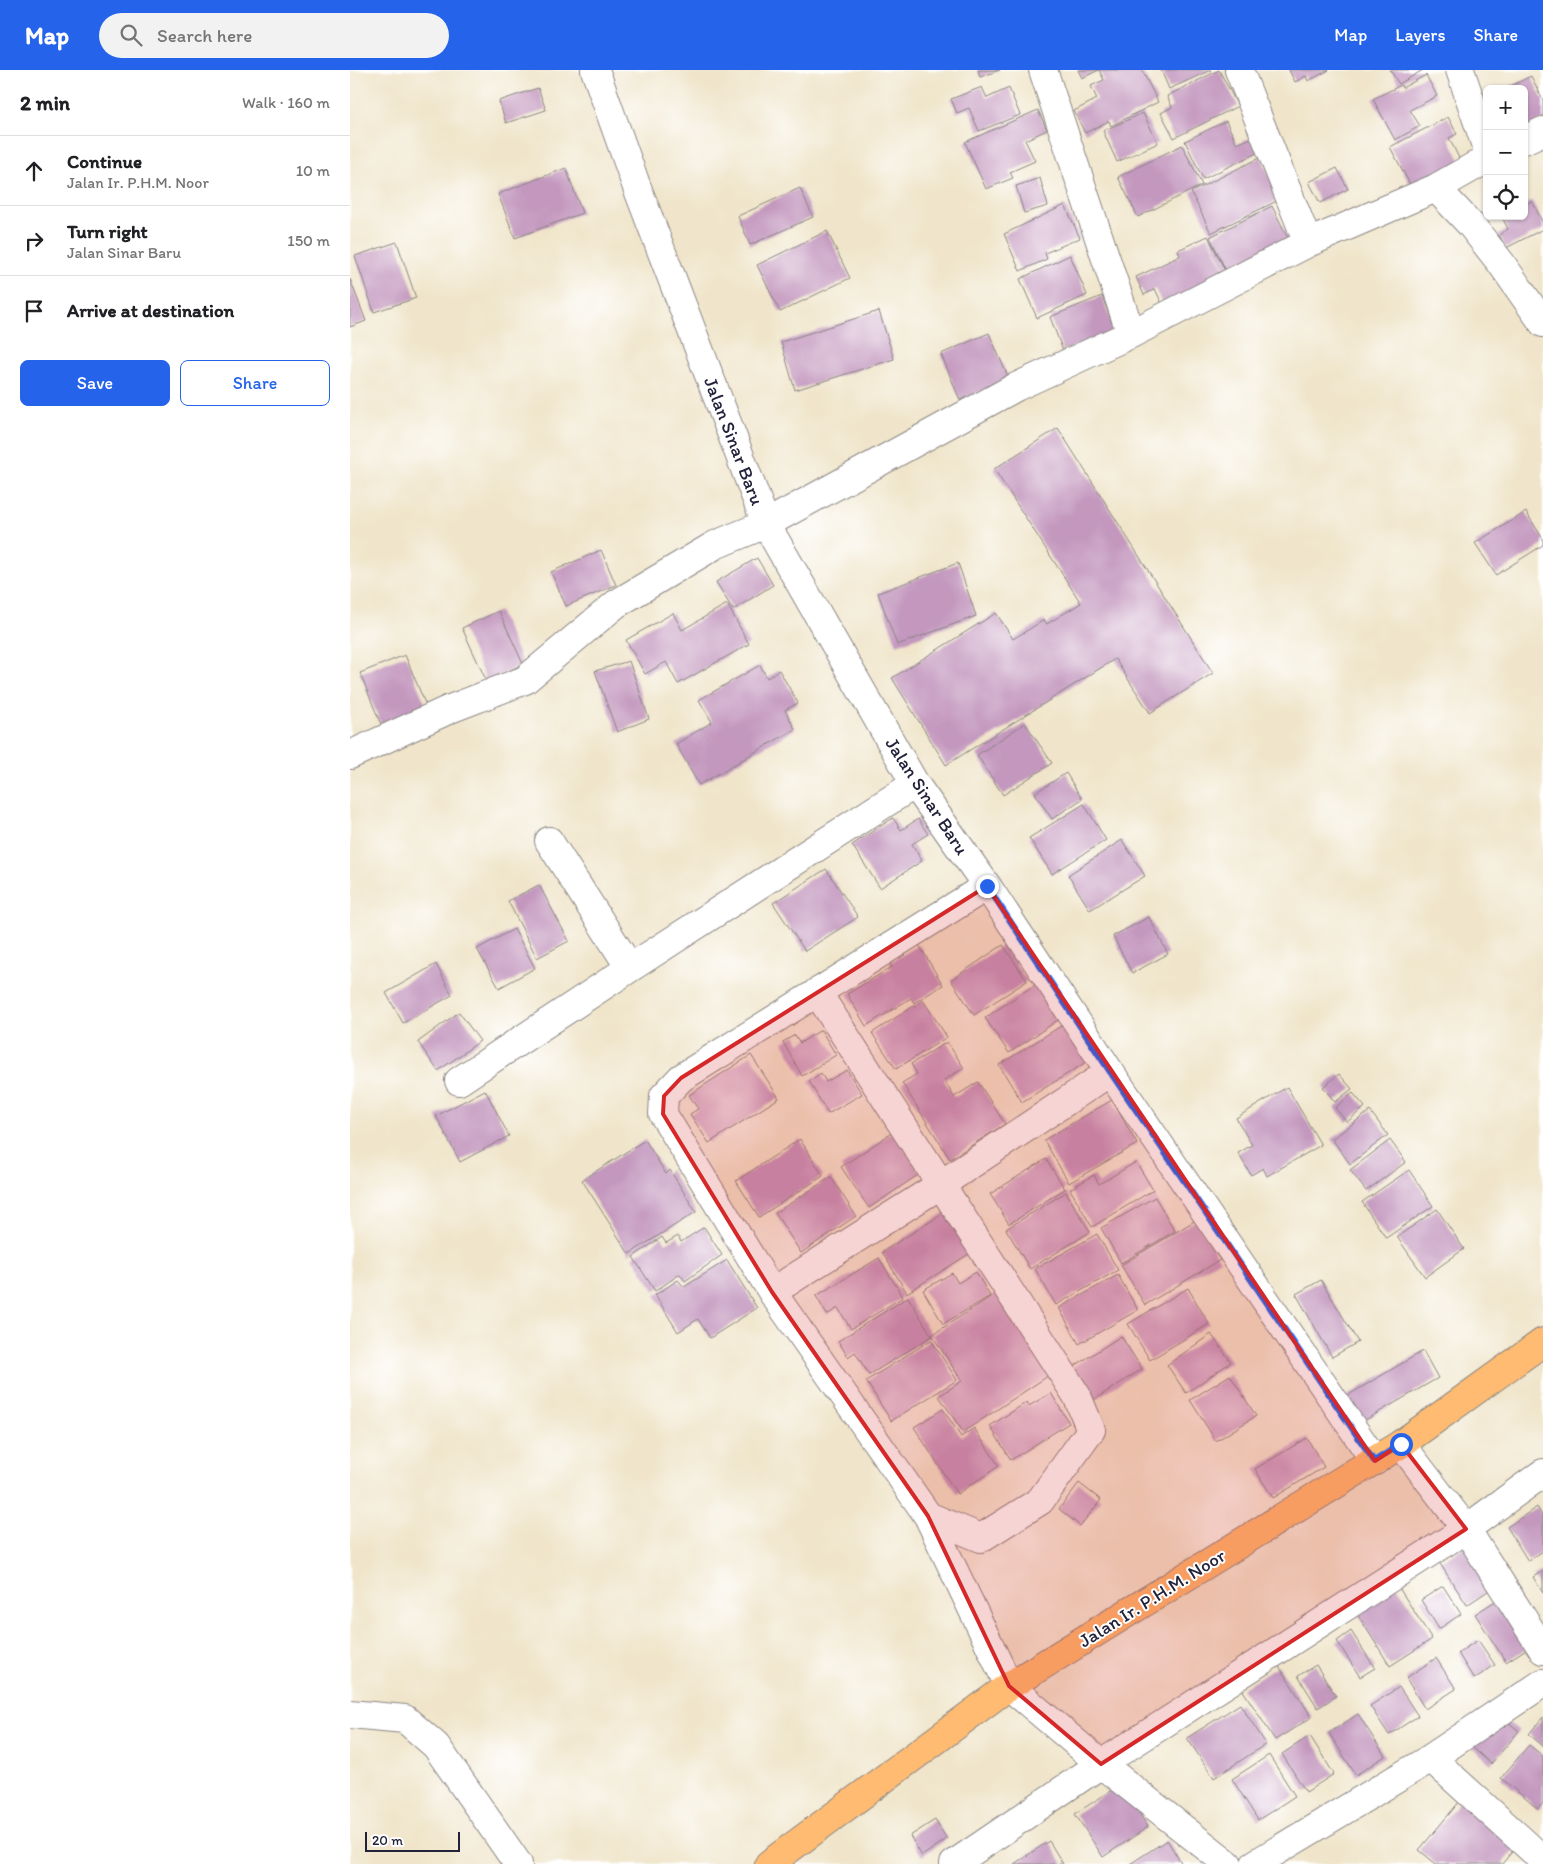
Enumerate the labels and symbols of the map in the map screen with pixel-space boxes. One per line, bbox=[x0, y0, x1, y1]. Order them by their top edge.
street label: Jalan Sinar Baru bbox=[699, 374, 769, 509]
street label: Jalan Sinar Baru bbox=[880, 733, 974, 859]
route end bbox=[976, 875, 999, 898]
route start bbox=[1390, 1433, 1413, 1456]
street label: Jalan Ir. P.H.M. Noor bbox=[1075, 1543, 1230, 1652]
scale bar bbox=[365, 1829, 460, 1852]

